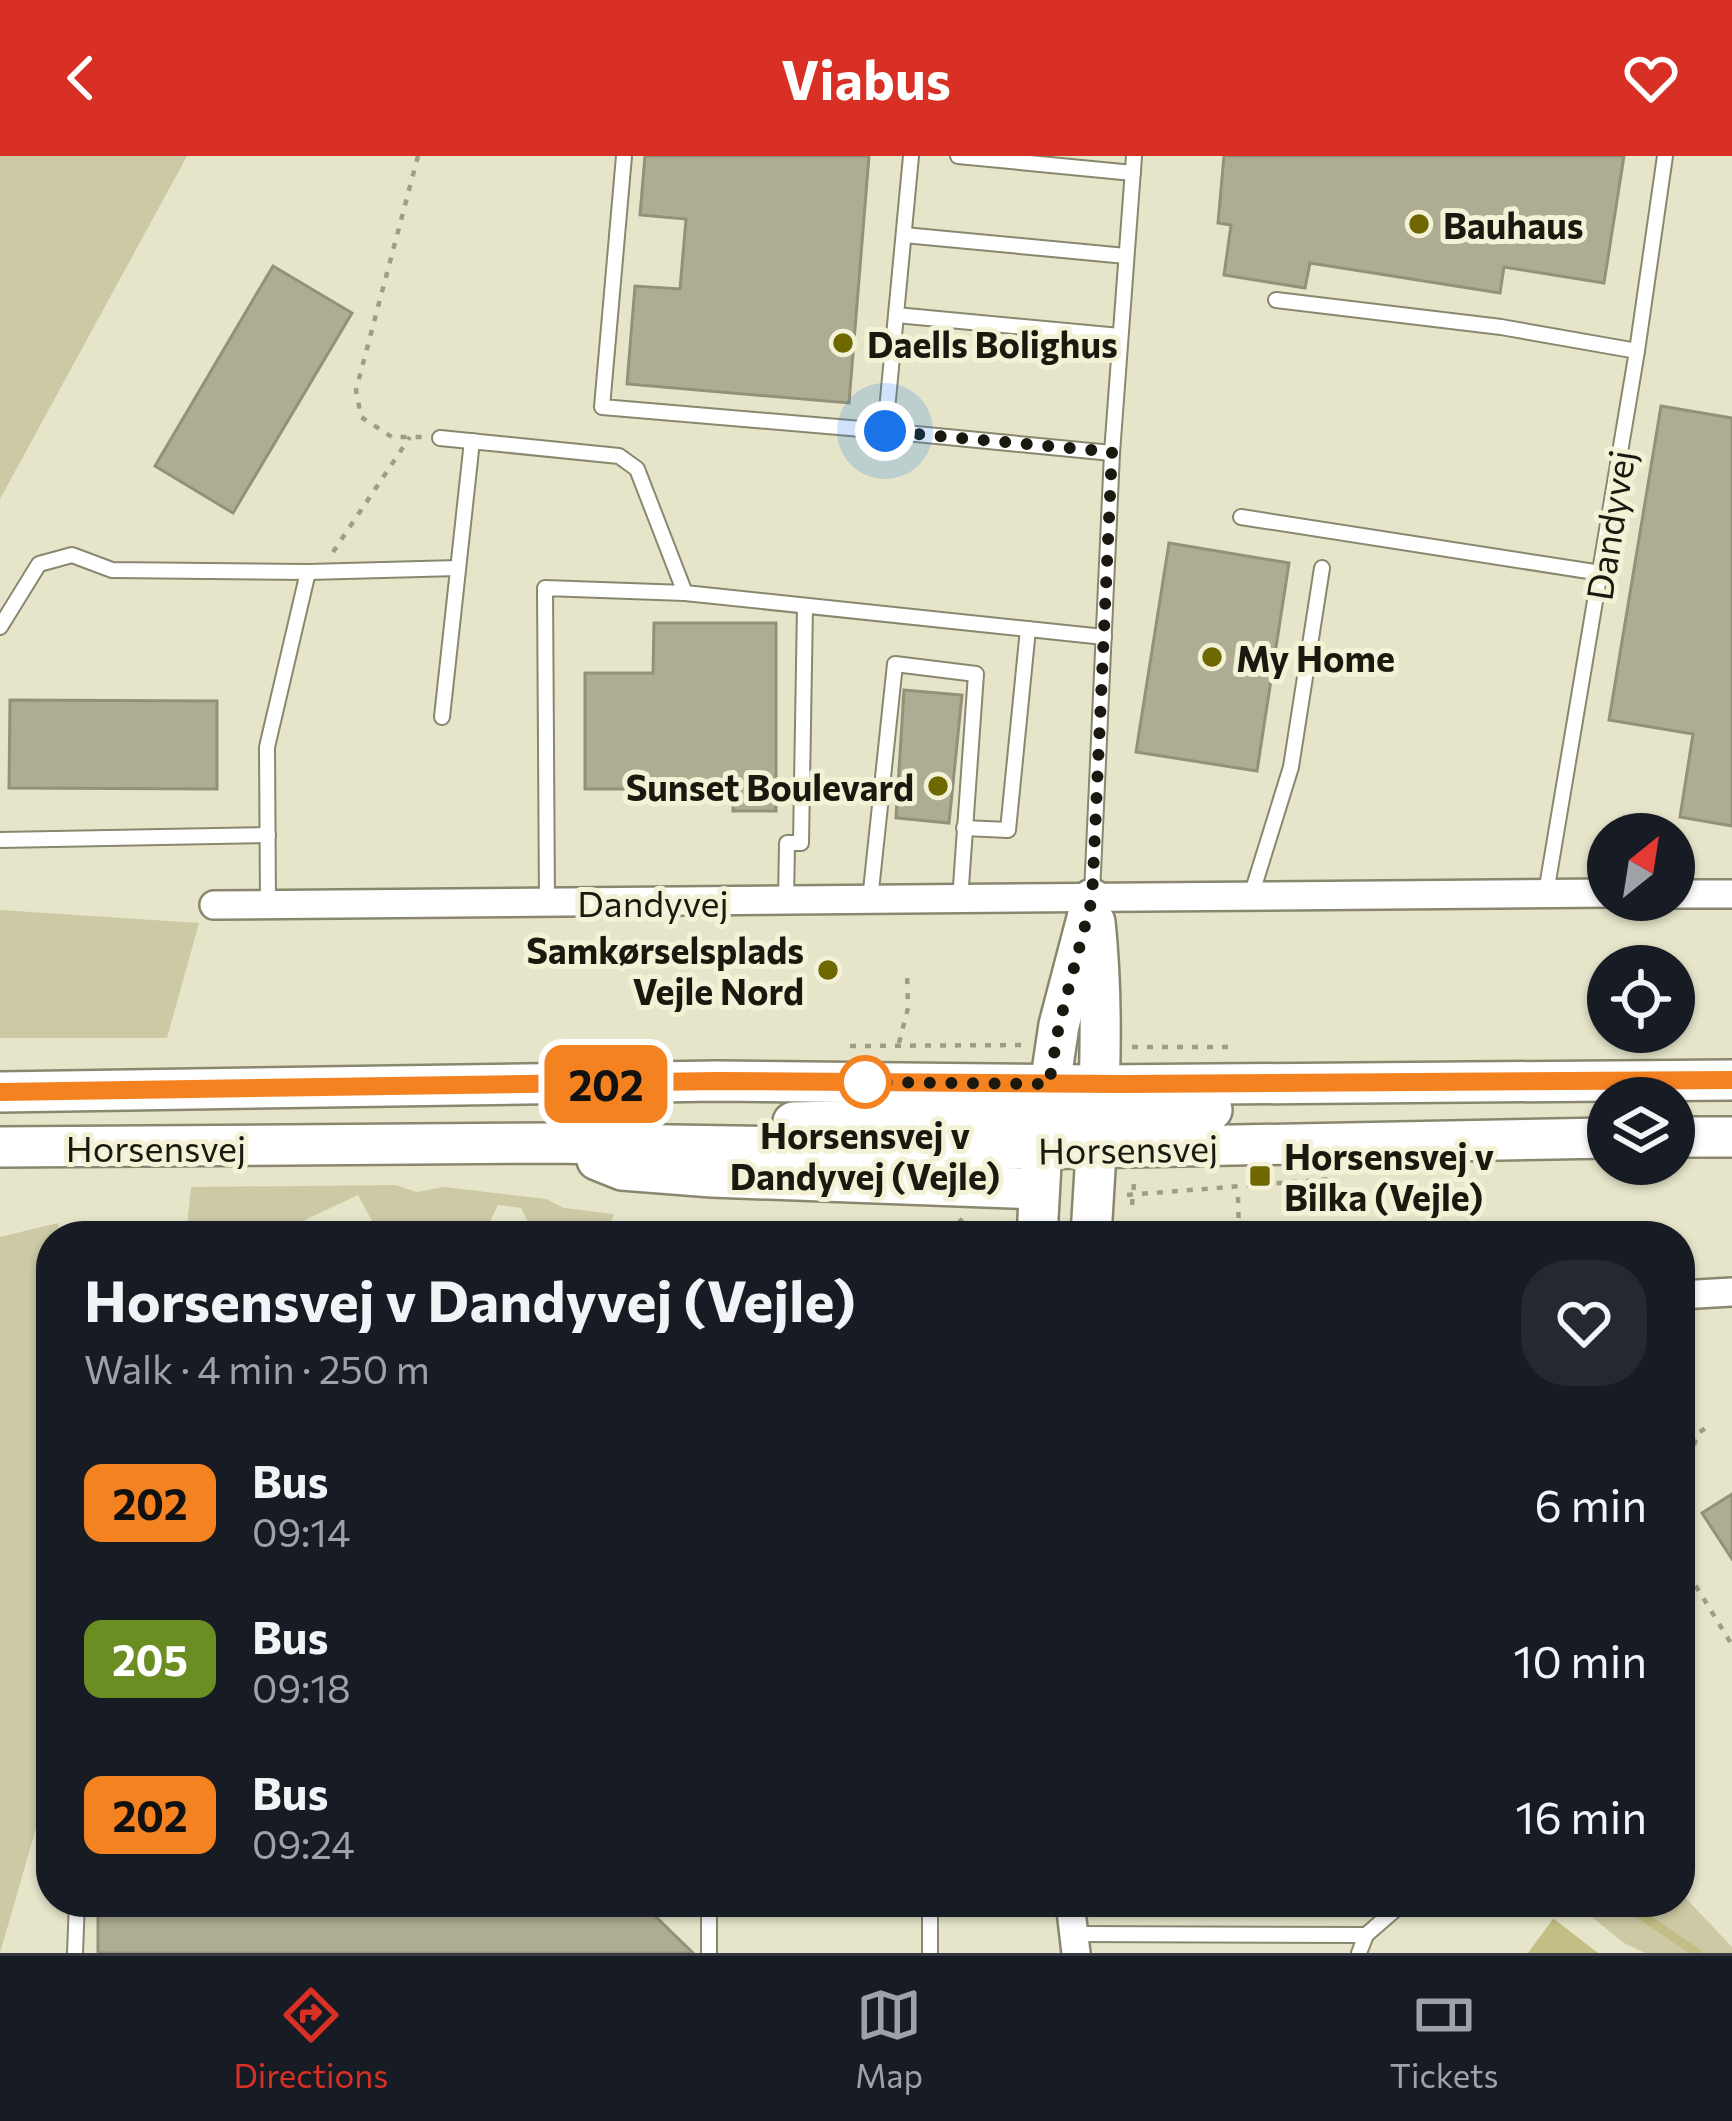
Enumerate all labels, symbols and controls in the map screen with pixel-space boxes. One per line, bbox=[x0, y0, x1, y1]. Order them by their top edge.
icon: back bbox=[48, 45, 114, 111]
text: Viabus bbox=[781, 45, 951, 111]
icon: heart bbox=[1618, 45, 1684, 111]
place label: Bauhaus bbox=[1443, 202, 1583, 246]
marker: Bauhaus bbox=[1406, 211, 1432, 237]
place label: Daells Bolighus bbox=[867, 321, 1118, 365]
marker: Daells Bolighus bbox=[830, 330, 856, 356]
your location bbox=[855, 401, 915, 461]
street label: Dandyvej bbox=[1575, 447, 1643, 603]
place label: My Home bbox=[1236, 635, 1395, 679]
marker: My Home bbox=[1199, 644, 1225, 670]
place label: Sunset Boulevard bbox=[626, 764, 914, 808]
marker: Sunset Boulevard bbox=[925, 773, 951, 799]
north arrow bbox=[1587, 813, 1695, 921]
map controls bbox=[1587, 813, 1695, 1185]
street label: Dandyvej bbox=[577, 880, 729, 924]
place label: Samkørselsplads Vejle Nord bbox=[526, 927, 804, 1012]
button: locate bbox=[1587, 945, 1695, 1053]
marker: Samkørselsplads Vejle Nord bbox=[815, 957, 841, 983]
line badge: 202 bbox=[537, 1045, 675, 1123]
marker: Horsensvej v Dandyvej (Vejle) bbox=[840, 1057, 890, 1107]
text: 202 bbox=[568, 1058, 644, 1110]
button: layers bbox=[1587, 1077, 1695, 1185]
place label: Horsensvej v Dandyvej (Vejle) bbox=[730, 1112, 1000, 1197]
street label: Horsensvej bbox=[1037, 1124, 1219, 1172]
street label: Horsensvej bbox=[66, 1125, 246, 1169]
place label: Horsensvej v Bilka (Vejle) bbox=[1284, 1133, 1494, 1218]
marker: Horsensvej v Bilka (Vejle) bbox=[1247, 1163, 1273, 1189]
button: heart bbox=[1521, 1260, 1647, 1386]
text: Horsensvej v Dandyvej (Vejle) bbox=[84, 1264, 856, 1334]
text: Walk · 4 min · 250 m bbox=[84, 1344, 430, 1392]
text: Bus bbox=[252, 1452, 328, 1507]
text: 6 min bbox=[1534, 1476, 1647, 1531]
text: 202 bbox=[112, 1477, 188, 1529]
text: 09:14 bbox=[252, 1507, 350, 1555]
text: Bus bbox=[252, 1608, 328, 1663]
text: 10 min bbox=[1513, 1632, 1647, 1687]
text: 205 bbox=[112, 1633, 188, 1685]
text: 09:18 bbox=[252, 1663, 351, 1711]
text: Bus bbox=[252, 1764, 328, 1819]
text: 16 min bbox=[1515, 1788, 1647, 1843]
text: 202 bbox=[112, 1789, 188, 1841]
text: 09:24 bbox=[252, 1819, 355, 1867]
tab: Directions bbox=[233, 1982, 388, 2095]
tab: Map bbox=[855, 1982, 923, 2095]
tab: Tickets bbox=[1390, 1982, 1499, 2095]

